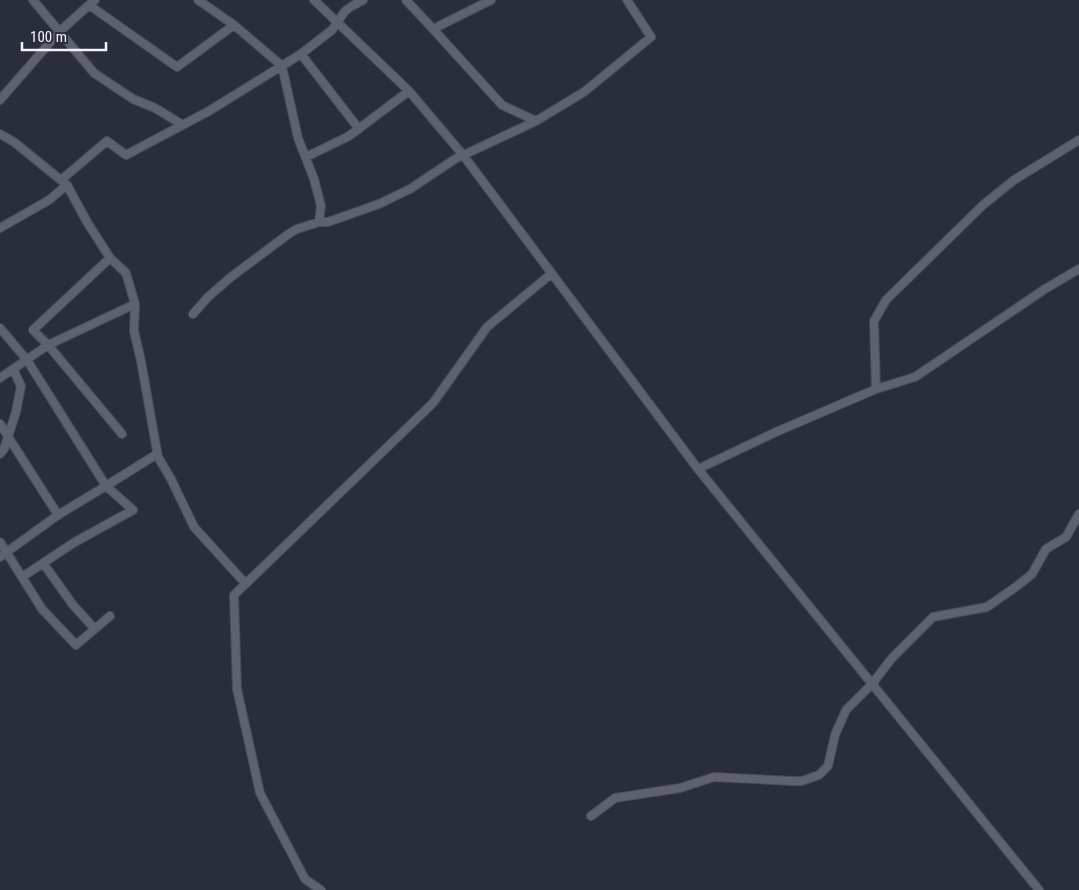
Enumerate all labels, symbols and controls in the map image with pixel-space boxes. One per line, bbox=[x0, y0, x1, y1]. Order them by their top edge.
scale bar bbox=[22, 20, 106, 52]
text: 100 m bbox=[30, 28, 67, 46]

